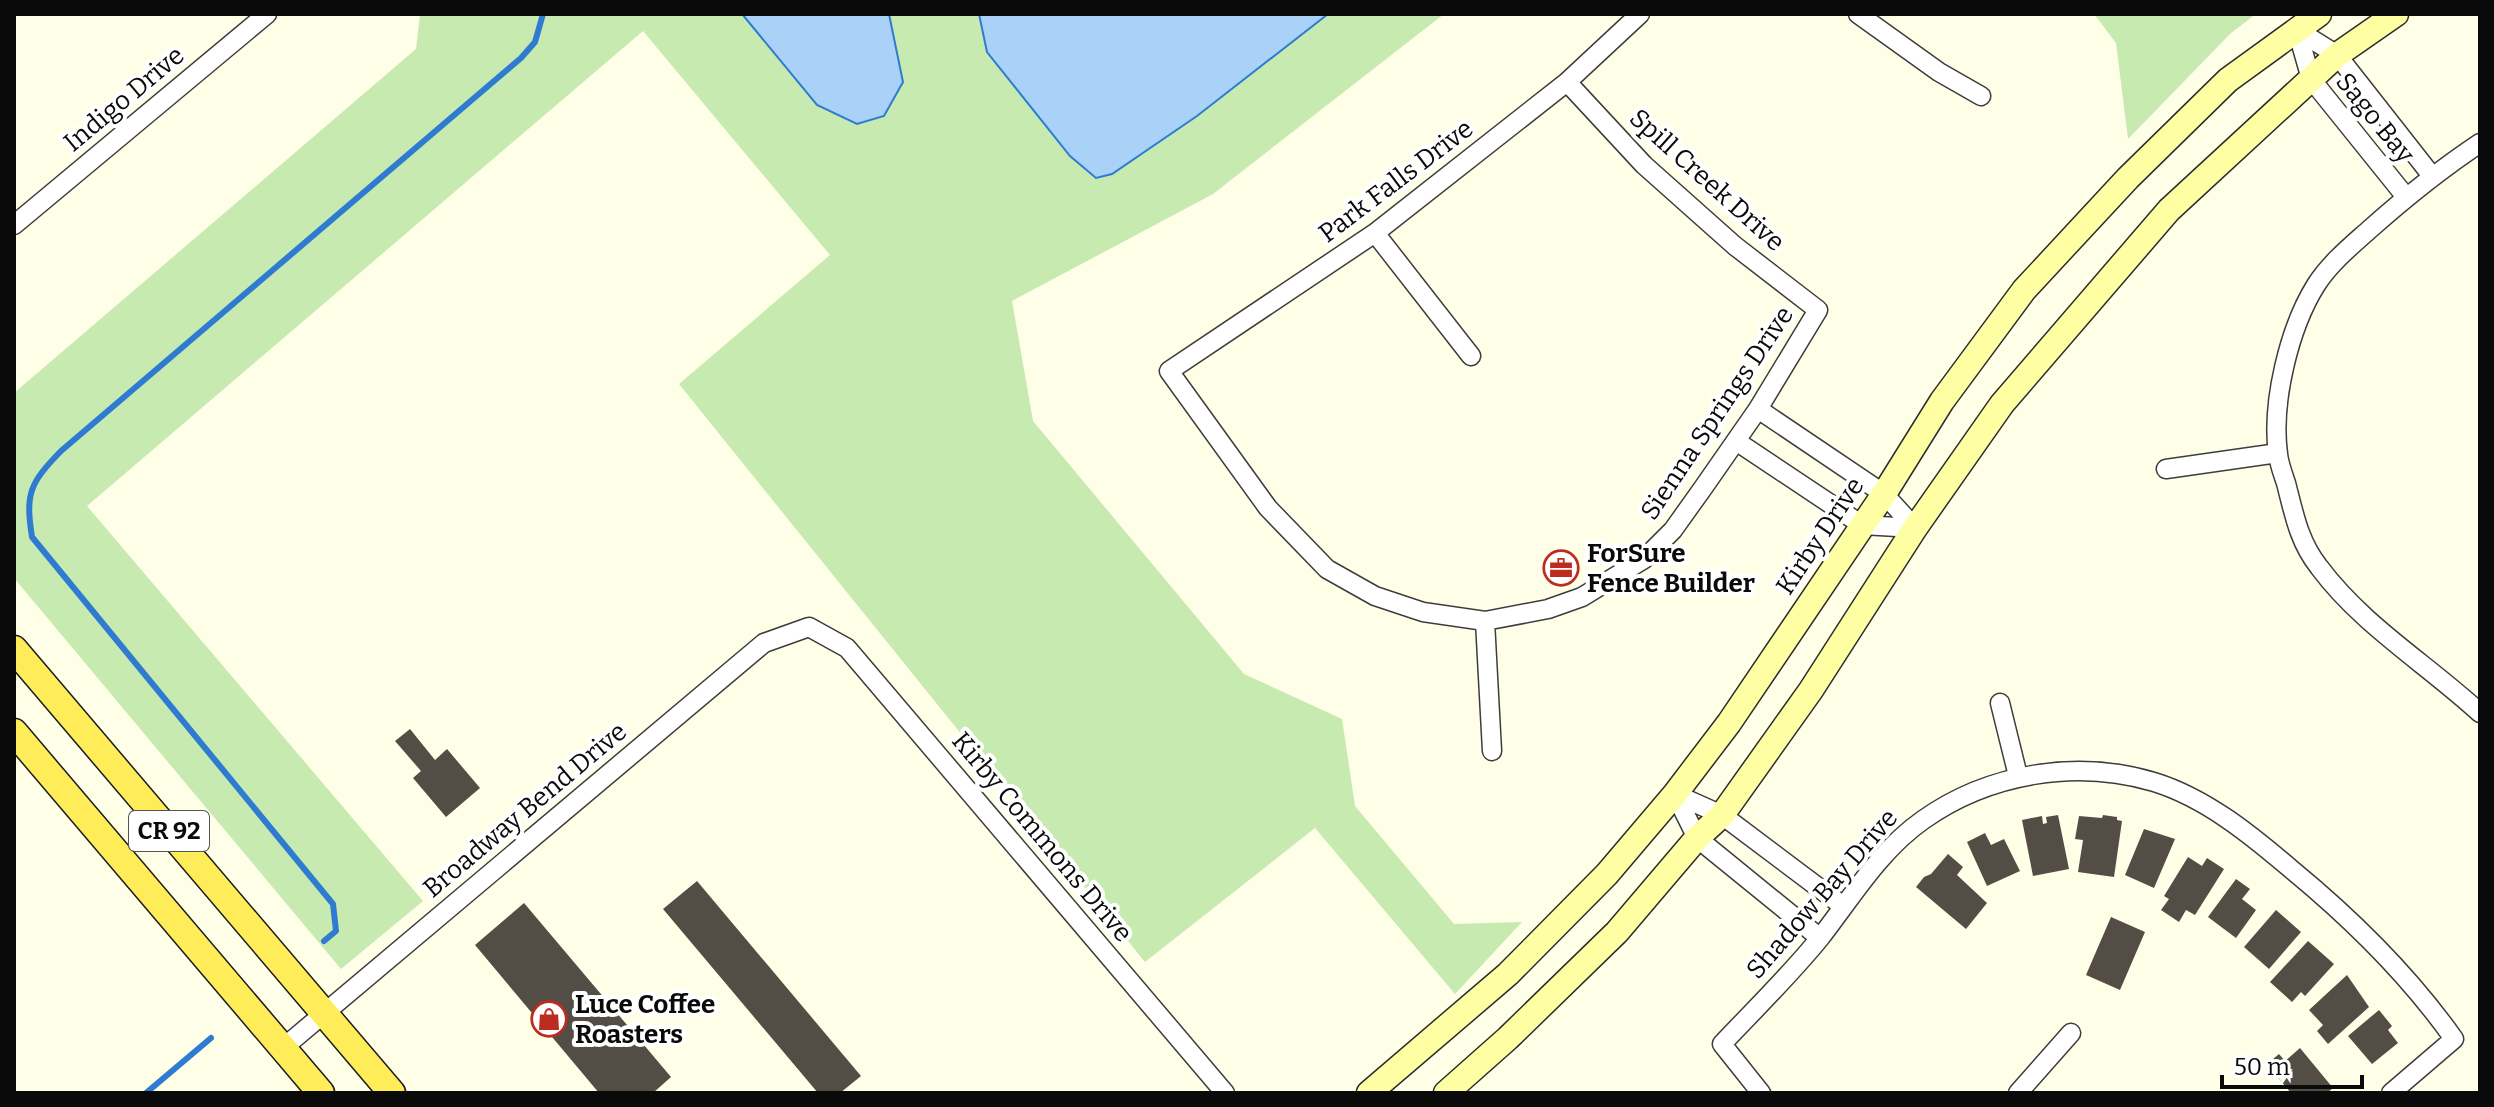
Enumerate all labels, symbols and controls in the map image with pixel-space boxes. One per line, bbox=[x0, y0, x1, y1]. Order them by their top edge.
street label: Indigo Drive bbox=[58, 40, 190, 158]
street label: Sago Bay bbox=[2329, 67, 2421, 169]
street label: Spill Creek Drive bbox=[1623, 102, 1791, 258]
street label: Park Falls Drive bbox=[1313, 113, 1479, 249]
street label: Sienna Springs Drive bbox=[1634, 300, 1800, 526]
street label: Kirby Drive bbox=[1770, 472, 1870, 600]
place label: ForSure Fence Builder bbox=[1587, 538, 1755, 599]
office icon: ForSure Fence Builder bbox=[1542, 549, 1580, 587]
street label: Broadway Bend Drive bbox=[417, 716, 633, 904]
street label: Kirby Commons Drive bbox=[945, 726, 1139, 948]
street label: Shadow Bay Drive bbox=[1740, 803, 1904, 985]
road number: CR 92 bbox=[129, 811, 209, 851]
place label: Luce Coffee Roasters bbox=[575, 989, 715, 1050]
shop icon: Luce Coffee Roasters bbox=[530, 1000, 568, 1038]
scale bar bbox=[2222, 1039, 2362, 1089]
text: 50 m bbox=[2234, 1053, 2290, 1081]

